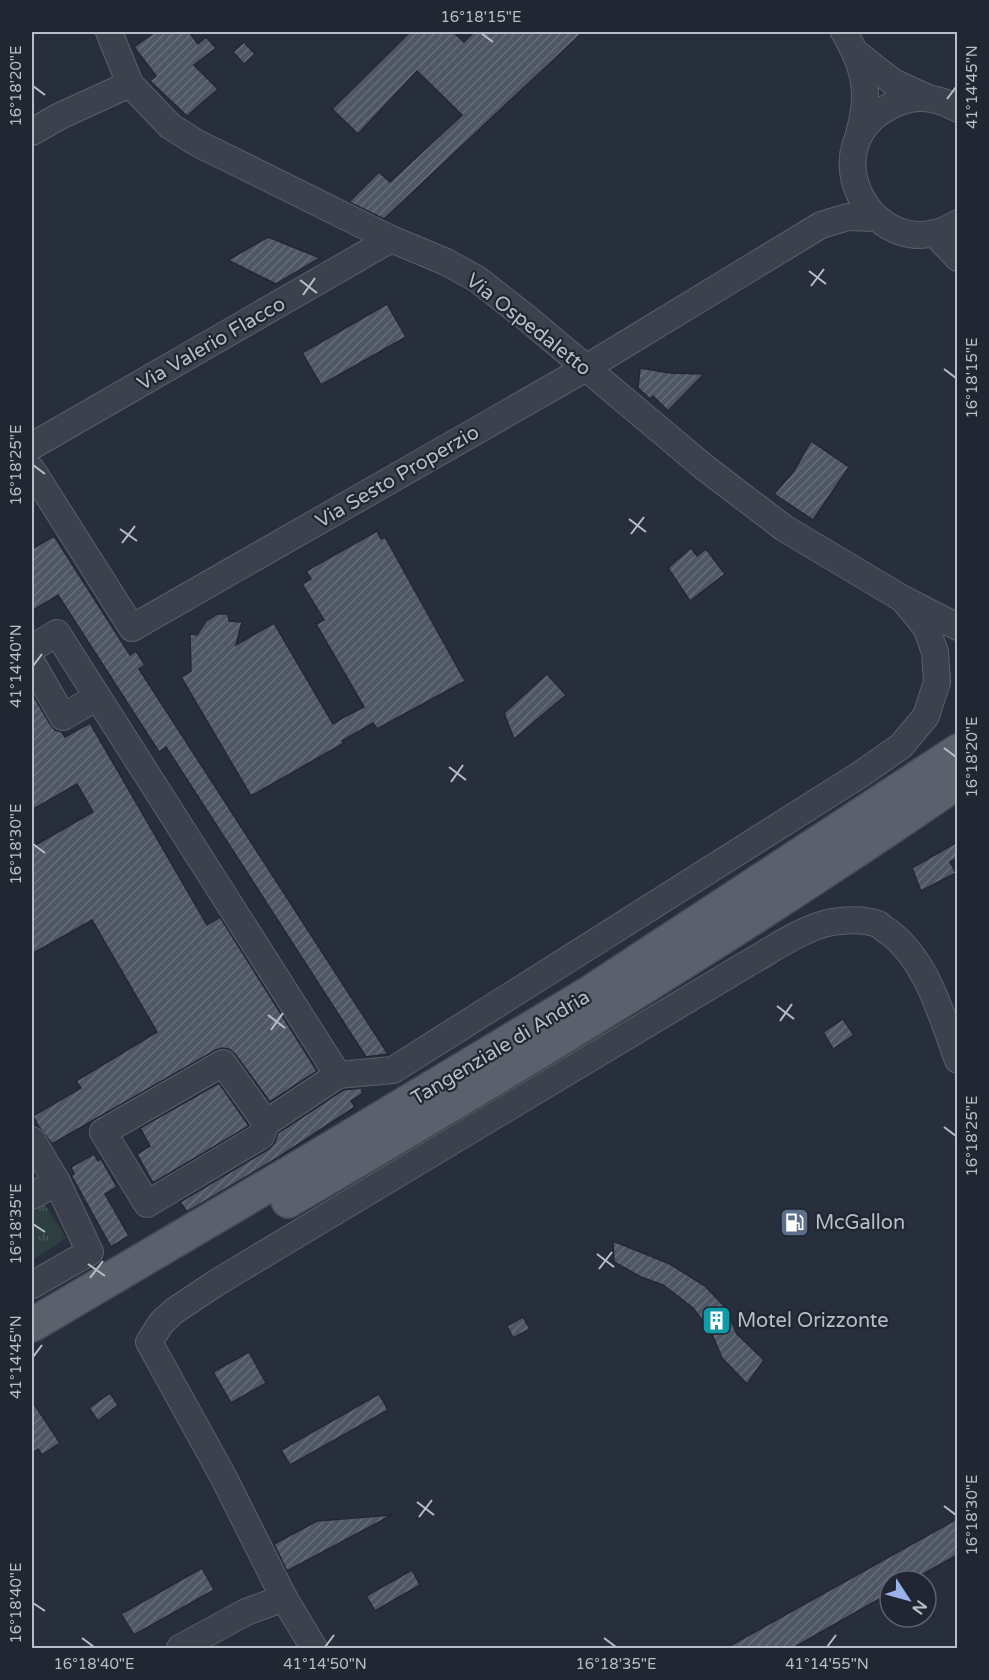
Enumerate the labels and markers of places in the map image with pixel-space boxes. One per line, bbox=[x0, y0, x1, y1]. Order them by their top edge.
fuel station icon: McGallon bbox=[778, 1206, 810, 1238]
place label: McGallon bbox=[815, 1211, 905, 1235]
building icon: Motel Orizzonte bbox=[700, 1304, 732, 1336]
place label: Motel Orizzonte bbox=[737, 1309, 889, 1333]

